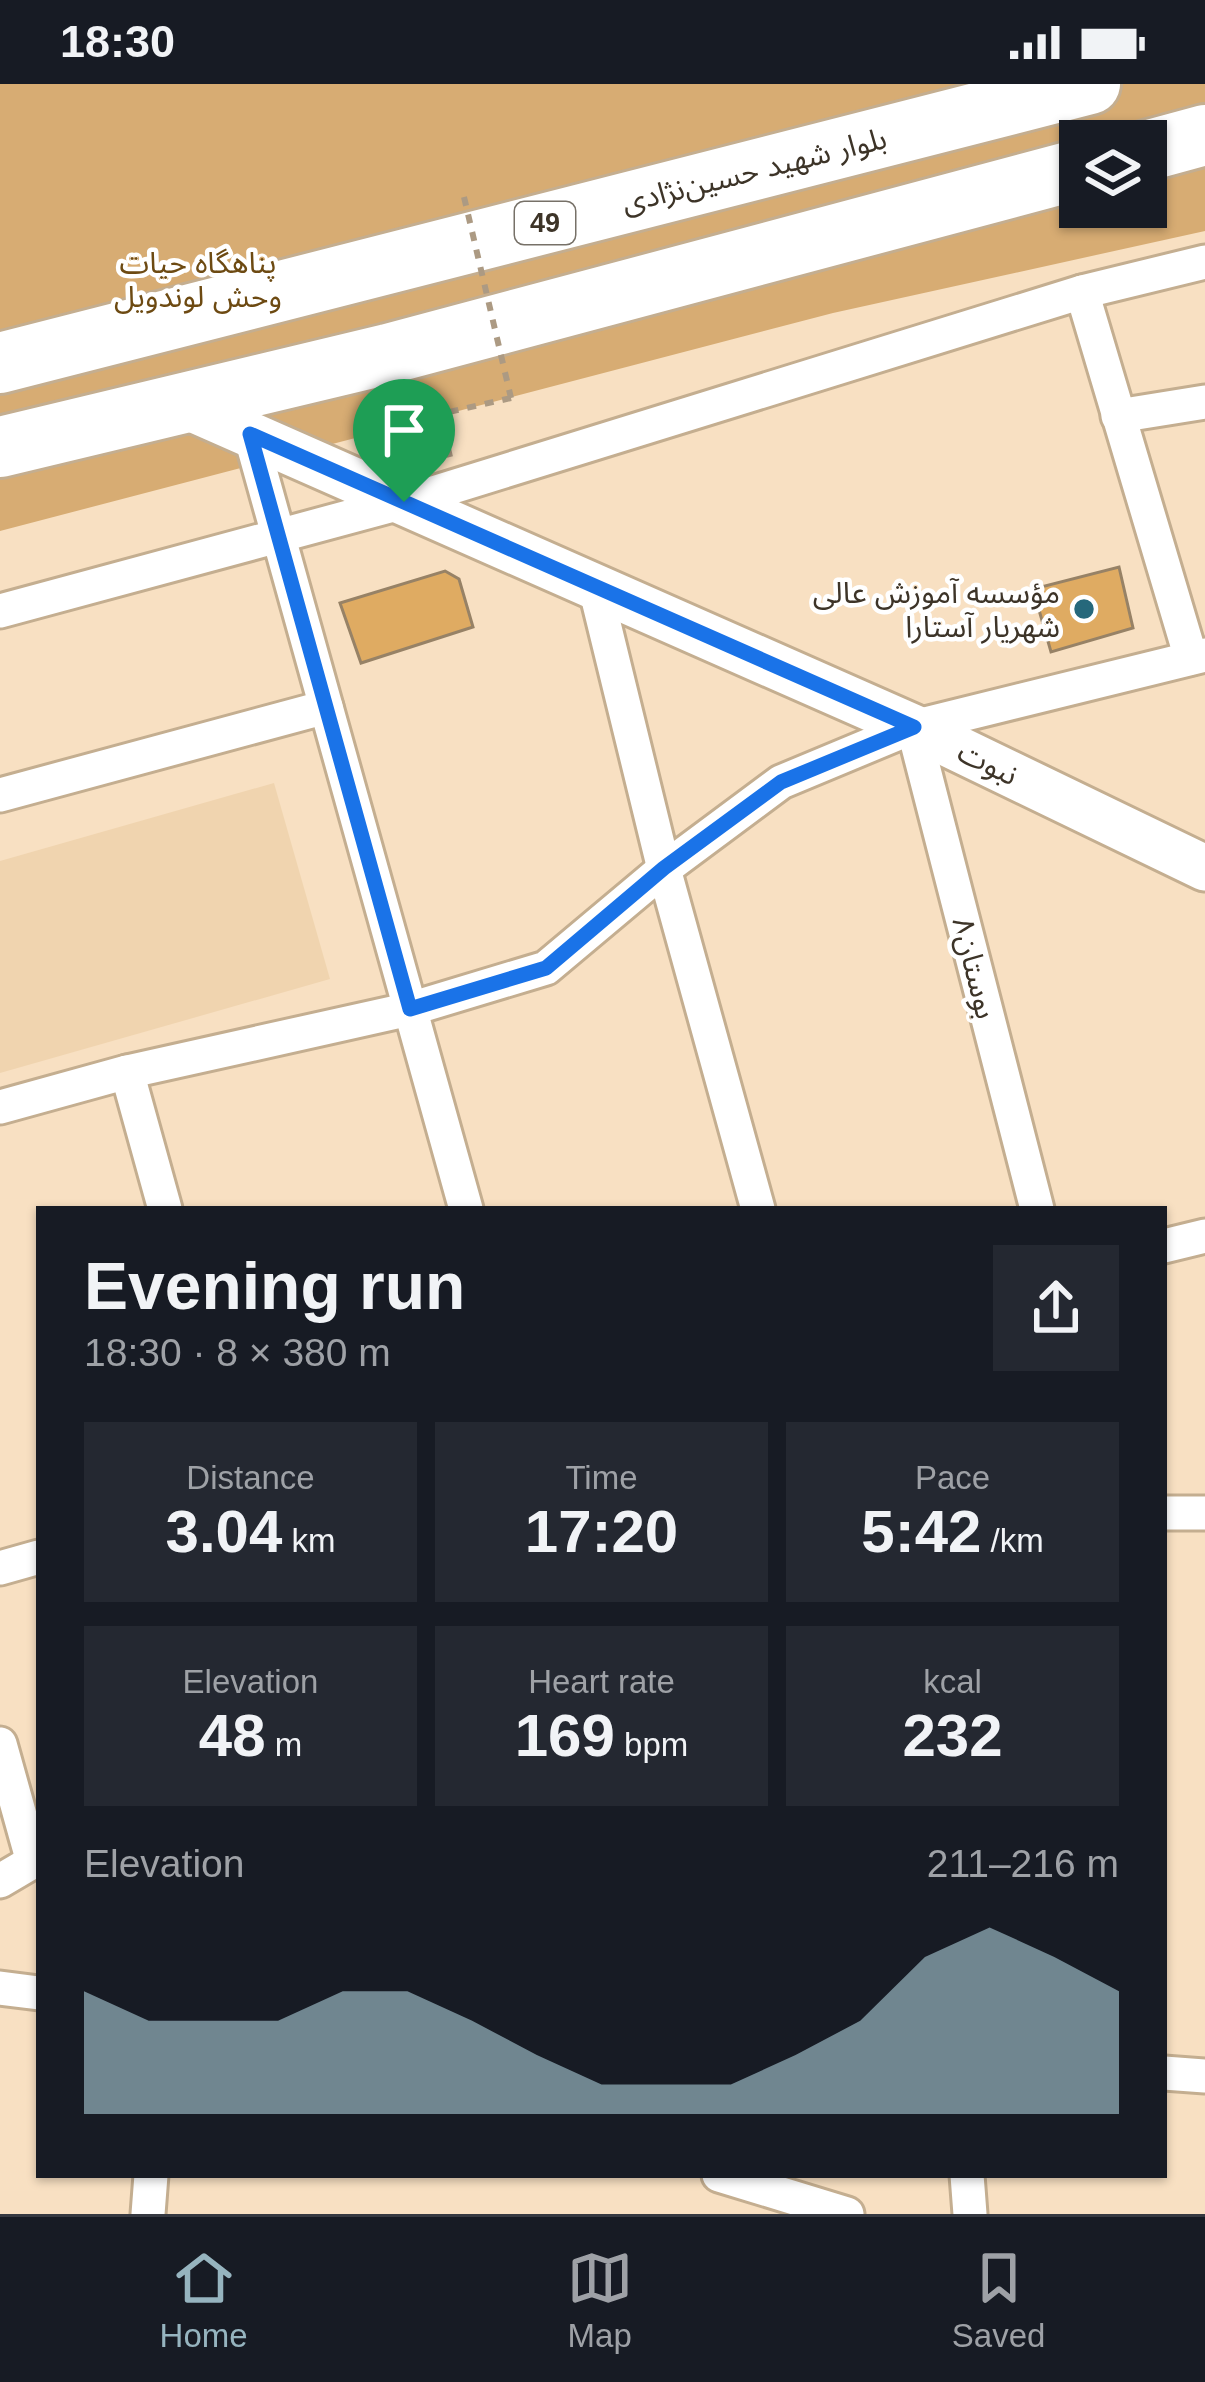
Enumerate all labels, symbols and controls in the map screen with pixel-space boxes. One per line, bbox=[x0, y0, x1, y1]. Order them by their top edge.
text: 18:30 bbox=[60, 16, 175, 67]
map controls bbox=[1059, 120, 1167, 228]
button: layers bbox=[1059, 120, 1167, 228]
street label: بلوار شهید حسین‌نژادی bbox=[618, 121, 890, 220]
road number: 49 bbox=[515, 202, 575, 244]
park label: پناهگاه حیات وحش لوندویل bbox=[114, 246, 282, 314]
pin bbox=[353, 379, 455, 502]
icon: arrive bbox=[371, 397, 437, 463]
place label: مؤسسه آموزش عالی شهریار آستارا bbox=[813, 576, 1060, 644]
marker: مؤسسه آموزش عالی شهریار آستارا bbox=[1071, 596, 1097, 622]
street label: نبوت bbox=[952, 735, 1023, 792]
street label: بوستان۸ bbox=[946, 914, 1004, 1022]
button: share bbox=[993, 1245, 1119, 1371]
text: Evening run bbox=[84, 1249, 465, 1323]
text: 18:30 · 8 × 380 m bbox=[84, 1331, 391, 1374]
text: Distance bbox=[186, 1459, 315, 1496]
text: Time bbox=[565, 1459, 638, 1496]
text: Pace bbox=[915, 1459, 990, 1496]
text: 3.04 bbox=[166, 1498, 282, 1565]
text: 17:20 bbox=[525, 1498, 678, 1565]
text: 5:42 bbox=[861, 1498, 981, 1565]
text: km bbox=[282, 1522, 335, 1559]
text: /km bbox=[981, 1522, 1044, 1559]
text: Elevation bbox=[183, 1663, 318, 1700]
text: Heart rate bbox=[528, 1663, 675, 1700]
text: kcal bbox=[923, 1663, 982, 1700]
text: 48 bbox=[199, 1702, 266, 1769]
text: 169 bbox=[515, 1702, 615, 1769]
text: 232 bbox=[902, 1702, 1003, 1769]
text: m bbox=[266, 1726, 302, 1763]
text: bpm bbox=[615, 1726, 688, 1763]
text: Elevation bbox=[84, 1842, 244, 1885]
text: 211–216 m bbox=[927, 1842, 1119, 1885]
tab: Home bbox=[160, 2245, 248, 2355]
tab: Map bbox=[567, 2245, 633, 2355]
tab: Saved bbox=[952, 2245, 1045, 2355]

